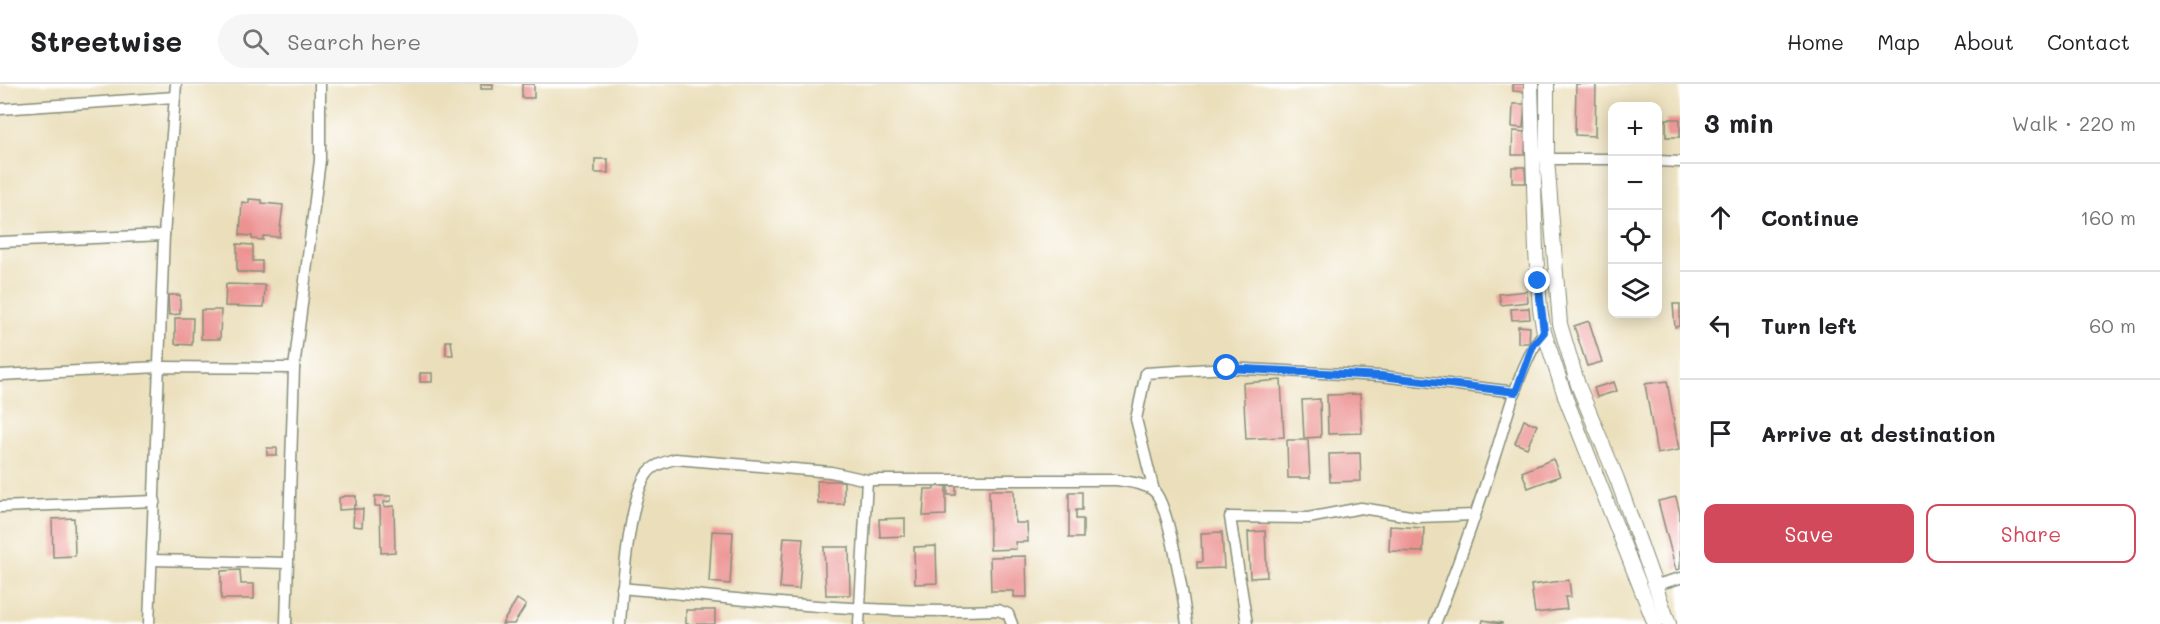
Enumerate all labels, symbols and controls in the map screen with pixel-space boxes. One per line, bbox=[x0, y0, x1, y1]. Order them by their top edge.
search box bbox=[218, 14, 638, 68]
text: Streetwise bbox=[30, 23, 182, 59]
icon: search bbox=[239, 25, 272, 58]
text: Search here bbox=[287, 27, 421, 56]
text: Home bbox=[1787, 28, 1844, 55]
text: Map bbox=[1877, 28, 1920, 55]
text: About bbox=[1953, 28, 2014, 55]
text: Contact bbox=[2047, 28, 2130, 55]
map controls bbox=[1608, 102, 1662, 318]
button: + bbox=[1608, 102, 1662, 156]
text: 3 min bbox=[1704, 106, 1773, 140]
text: Walk · 220 m bbox=[2012, 110, 2136, 136]
button: − bbox=[1608, 156, 1662, 210]
icon: ahead bbox=[1704, 201, 1737, 234]
text: Continue bbox=[1761, 203, 1859, 232]
text: 160 m bbox=[2080, 204, 2136, 230]
button: locate bbox=[1608, 210, 1662, 264]
button: layers bbox=[1608, 264, 1662, 318]
route end bbox=[1524, 267, 1550, 293]
icon: left bbox=[1704, 309, 1737, 342]
text: Turn left bbox=[1761, 311, 1857, 340]
text: 60 m bbox=[2089, 312, 2136, 338]
route start bbox=[1213, 354, 1239, 380]
icon: arrive bbox=[1704, 417, 1737, 450]
text: Arrive at destination bbox=[1761, 419, 1996, 448]
button: Save bbox=[1704, 504, 1914, 563]
button: Share bbox=[1926, 504, 2136, 563]

